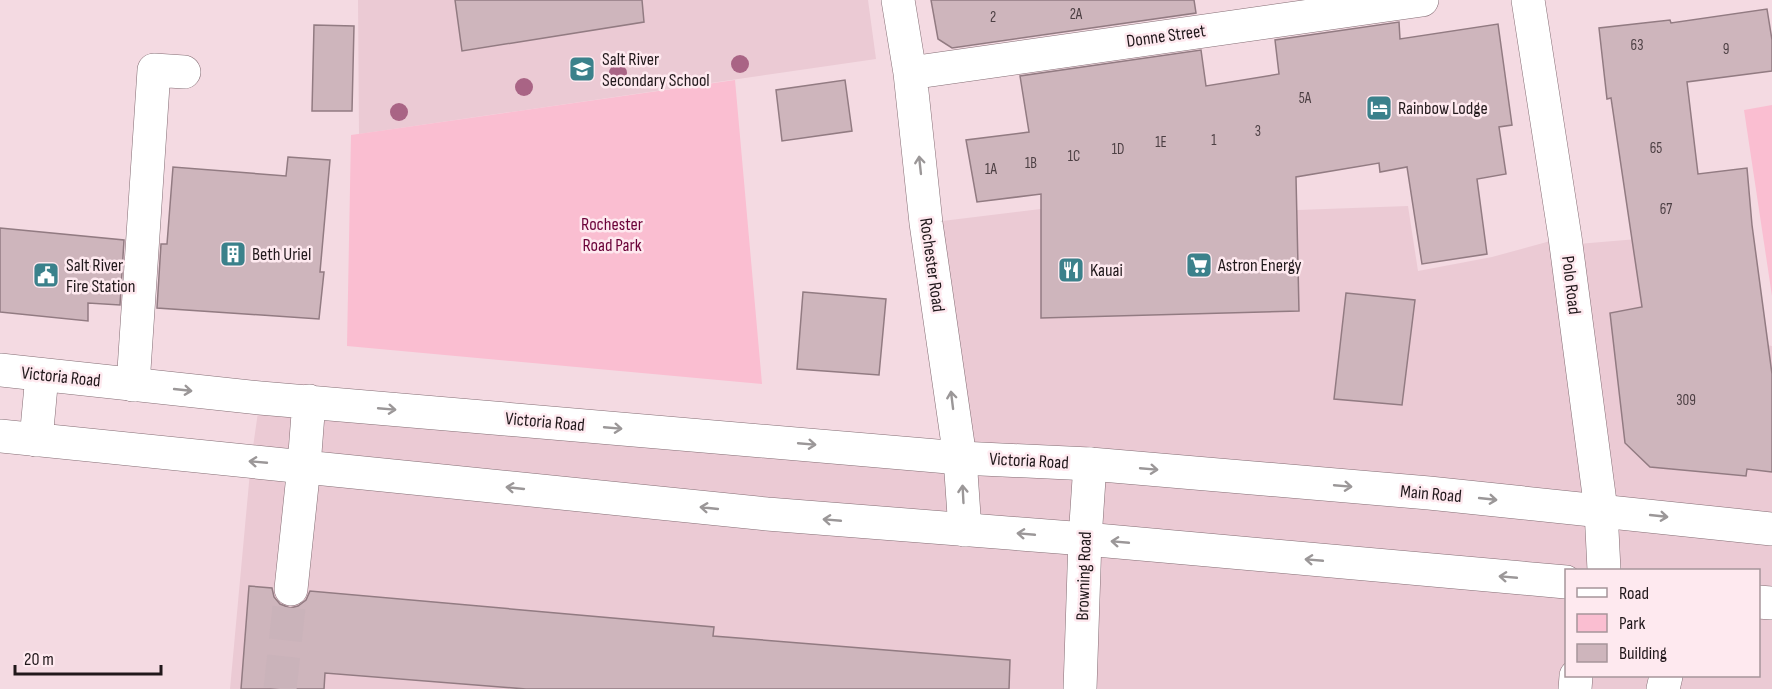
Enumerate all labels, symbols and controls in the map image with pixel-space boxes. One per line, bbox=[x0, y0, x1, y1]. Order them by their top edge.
house number: 2A bbox=[1070, 5, 1083, 24]
house number: 2 bbox=[990, 8, 996, 27]
street label: Donne Street bbox=[1125, 20, 1207, 52]
house number: 63 bbox=[1631, 36, 1643, 55]
house number: 9 bbox=[1723, 40, 1729, 59]
place label: Salt River Secondary School bbox=[602, 49, 710, 91]
school or university icon: Salt River Secondary School bbox=[567, 54, 597, 84]
house number: 5A bbox=[1299, 89, 1312, 108]
hotel icon: Rainbow Lodge bbox=[1364, 93, 1394, 123]
place label: Rainbow Lodge bbox=[1398, 98, 1488, 119]
house number: 3 bbox=[1255, 122, 1261, 141]
house number: 1 bbox=[1211, 131, 1217, 150]
house number: 1E bbox=[1155, 133, 1167, 152]
house number: 65 bbox=[1650, 139, 1662, 158]
house number: 1D bbox=[1112, 140, 1124, 159]
house number: 1C bbox=[1068, 147, 1080, 166]
house number: 1B bbox=[1025, 154, 1037, 173]
one-way arrow bbox=[914, 156, 925, 175]
house number: 1A bbox=[985, 160, 998, 179]
house number: 67 bbox=[1660, 200, 1672, 219]
park label: Rochester Road Park bbox=[581, 214, 643, 256]
street label: Rochester Road bbox=[915, 217, 949, 313]
building icon: Beth Uriel bbox=[218, 239, 248, 269]
place label: Beth Uriel bbox=[252, 244, 311, 265]
supermarket icon: Astron Energy bbox=[1184, 250, 1214, 280]
place label: Salt River Fire Station bbox=[66, 255, 135, 297]
restaurant icon: Kauai bbox=[1056, 255, 1086, 285]
place label: Astron Energy bbox=[1217, 255, 1302, 276]
street label: Polo Road bbox=[1557, 255, 1585, 315]
public building icon: Salt River Fire Station bbox=[31, 260, 61, 290]
place label: Kauai bbox=[1090, 260, 1123, 281]
street label: Victoria Road bbox=[20, 362, 102, 392]
one-way arrow bbox=[173, 385, 193, 396]
one-way arrow bbox=[946, 391, 957, 411]
house number: 309 bbox=[1676, 391, 1696, 410]
one-way arrow bbox=[377, 403, 397, 414]
street label: Victoria Road bbox=[504, 408, 586, 436]
one-way arrow bbox=[602, 423, 622, 434]
one-way arrow bbox=[796, 439, 816, 450]
street label: Victoria Road bbox=[989, 448, 1069, 474]
one-way arrow bbox=[249, 456, 269, 467]
one-way arrow bbox=[1138, 464, 1158, 475]
one-way arrow bbox=[1332, 481, 1352, 492]
street label: Main Road bbox=[1399, 481, 1463, 507]
one-way arrow bbox=[506, 482, 526, 493]
one-way arrow bbox=[957, 484, 968, 504]
one-way arrow bbox=[1477, 494, 1497, 505]
one-way arrow bbox=[700, 502, 719, 513]
one-way arrow bbox=[1649, 511, 1669, 522]
one-way arrow bbox=[822, 514, 842, 525]
one-way arrow bbox=[1017, 528, 1037, 539]
street label: Browning Road bbox=[1072, 531, 1096, 621]
one-way arrow bbox=[1110, 536, 1130, 547]
one-way arrow bbox=[1305, 554, 1324, 565]
legend bbox=[1565, 569, 1760, 677]
one-way arrow bbox=[1499, 571, 1519, 582]
text: Road bbox=[1619, 583, 1649, 604]
text: Park bbox=[1619, 613, 1645, 634]
scale bar bbox=[15, 638, 160, 676]
text: Building bbox=[1619, 643, 1667, 664]
text: 20 m bbox=[24, 649, 54, 670]

